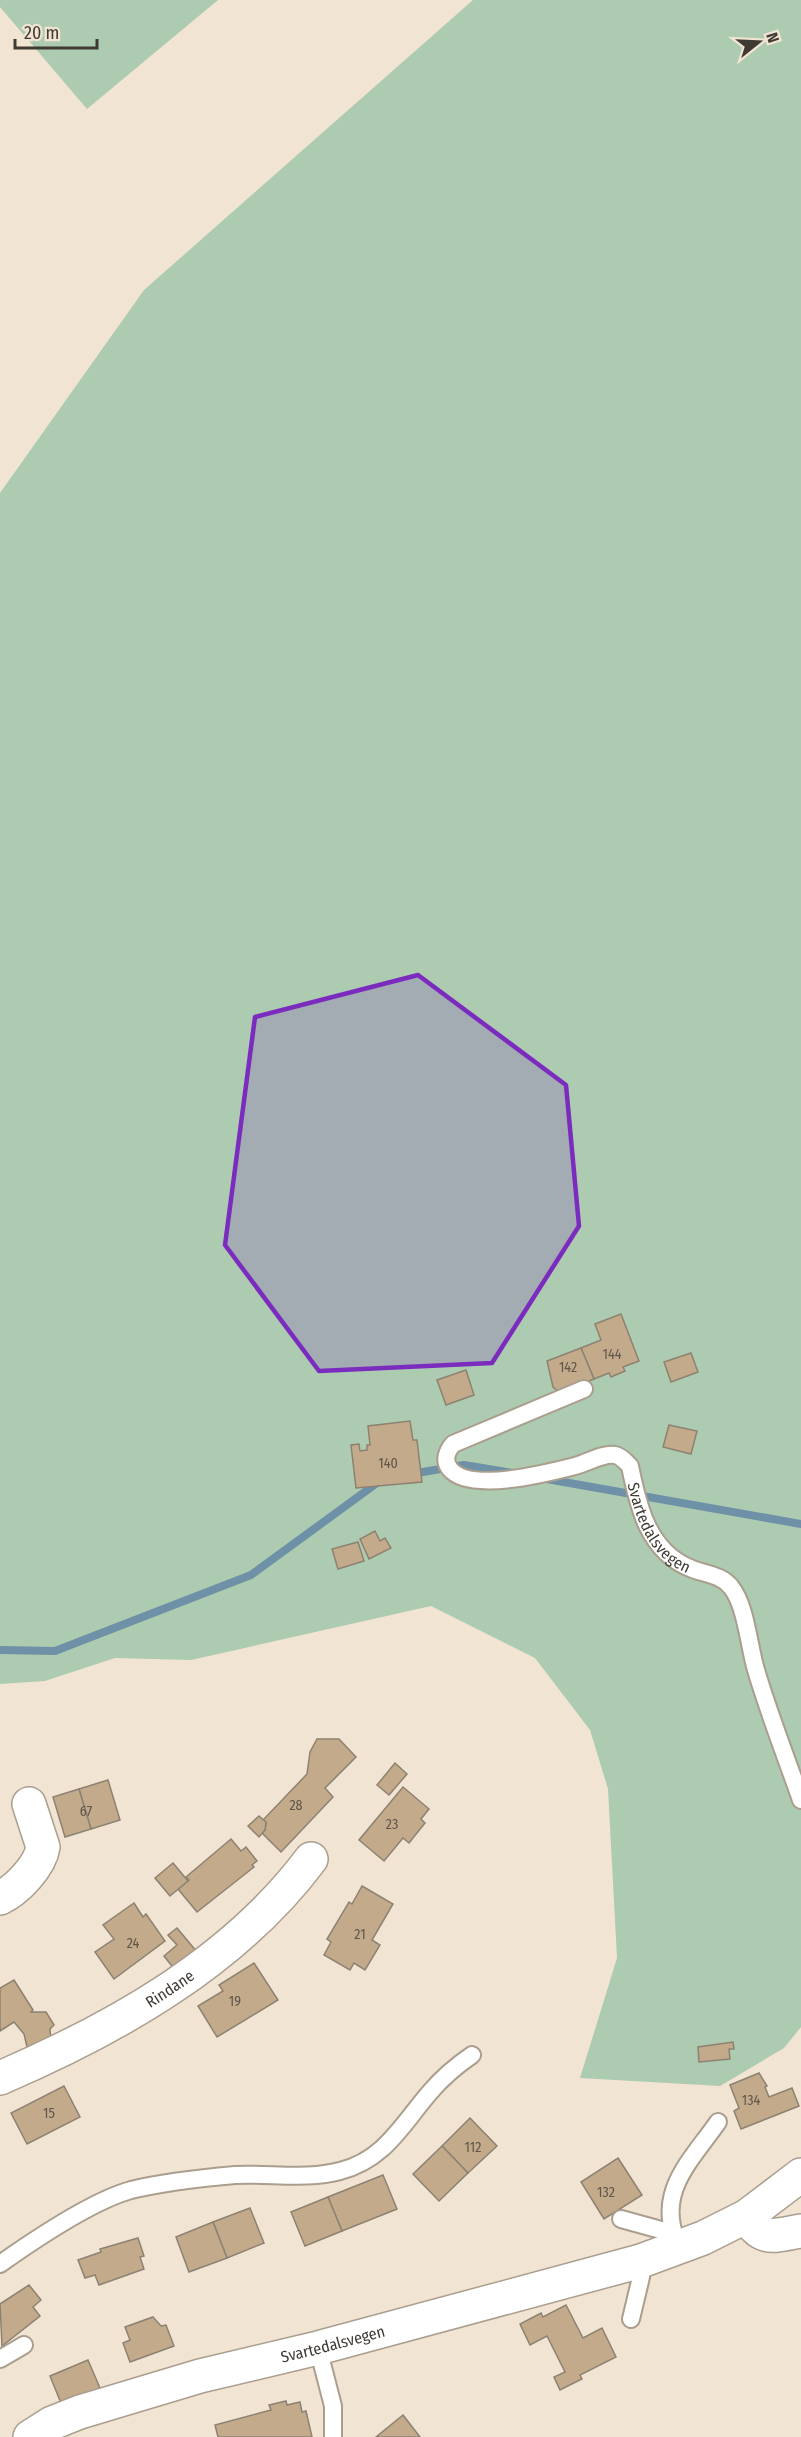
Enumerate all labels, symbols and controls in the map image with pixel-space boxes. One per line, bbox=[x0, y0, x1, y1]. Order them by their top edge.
scale bar bbox=[15, 12, 98, 50]
north arrow bbox=[729, 12, 789, 72]
text: 20 m bbox=[24, 22, 59, 44]
text: N bbox=[762, 30, 783, 45]
house number: 144 bbox=[602, 1346, 622, 1363]
house number: 142 bbox=[559, 1359, 577, 1376]
house number: 140 bbox=[378, 1455, 398, 1472]
street label: Svartedalsvegen bbox=[624, 1480, 694, 1577]
house number: 28 bbox=[289, 1797, 303, 1814]
house number: 67 bbox=[80, 1803, 92, 1820]
house number: 23 bbox=[386, 1816, 398, 1833]
house number: 21 bbox=[354, 1926, 366, 1943]
house number: 24 bbox=[127, 1935, 140, 1952]
street label: Rindane bbox=[142, 1966, 198, 2011]
house number: 19 bbox=[229, 1993, 241, 2010]
house number: 134 bbox=[742, 2092, 760, 2109]
house number: 15 bbox=[43, 2105, 55, 2122]
house number: 112 bbox=[465, 2139, 481, 2156]
house number: 132 bbox=[597, 2184, 615, 2201]
street label: Svartedalsvegen bbox=[279, 2321, 387, 2366]

